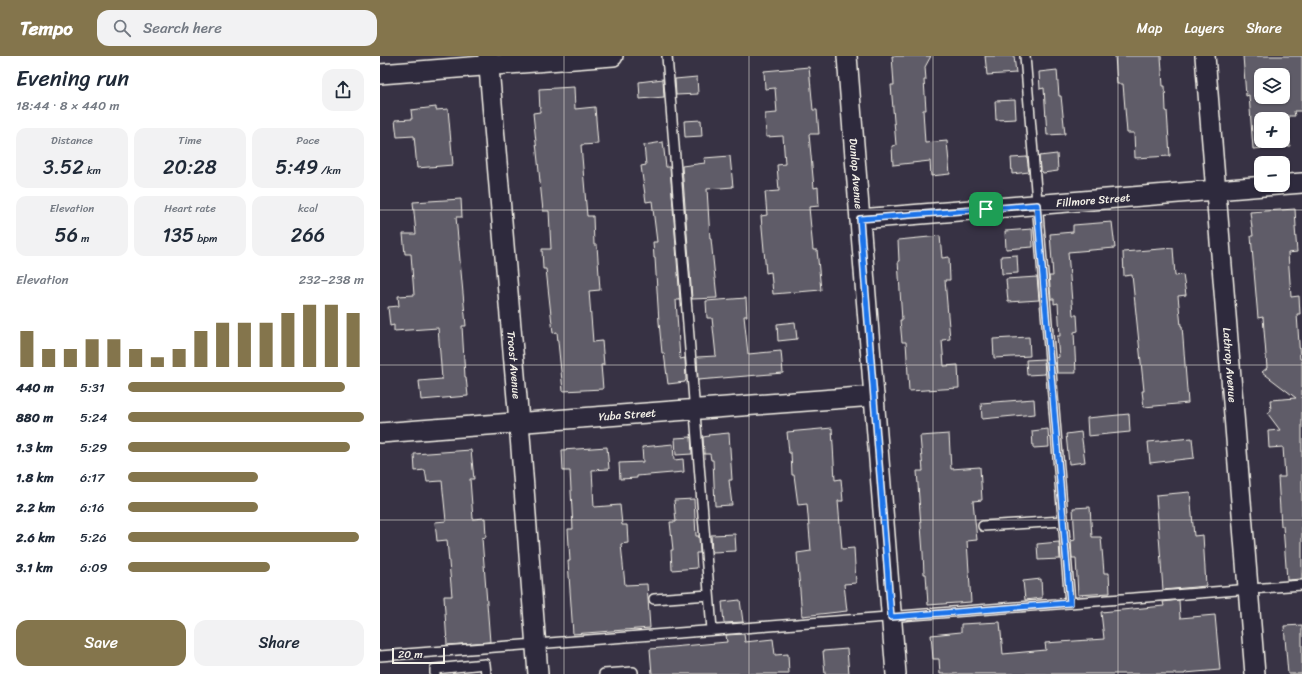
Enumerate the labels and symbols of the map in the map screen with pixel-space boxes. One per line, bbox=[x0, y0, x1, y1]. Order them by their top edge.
street label: Dunlop Avenue bbox=[844, 137, 869, 210]
street label: Fillmore Street bbox=[1055, 187, 1131, 212]
pin bbox=[969, 192, 1003, 226]
street label: Lathrop Avenue bbox=[1217, 327, 1243, 404]
street label: Troost Avenue bbox=[502, 330, 527, 400]
street label: Yuba Street bbox=[598, 403, 657, 426]
scale bar bbox=[392, 646, 445, 665]

